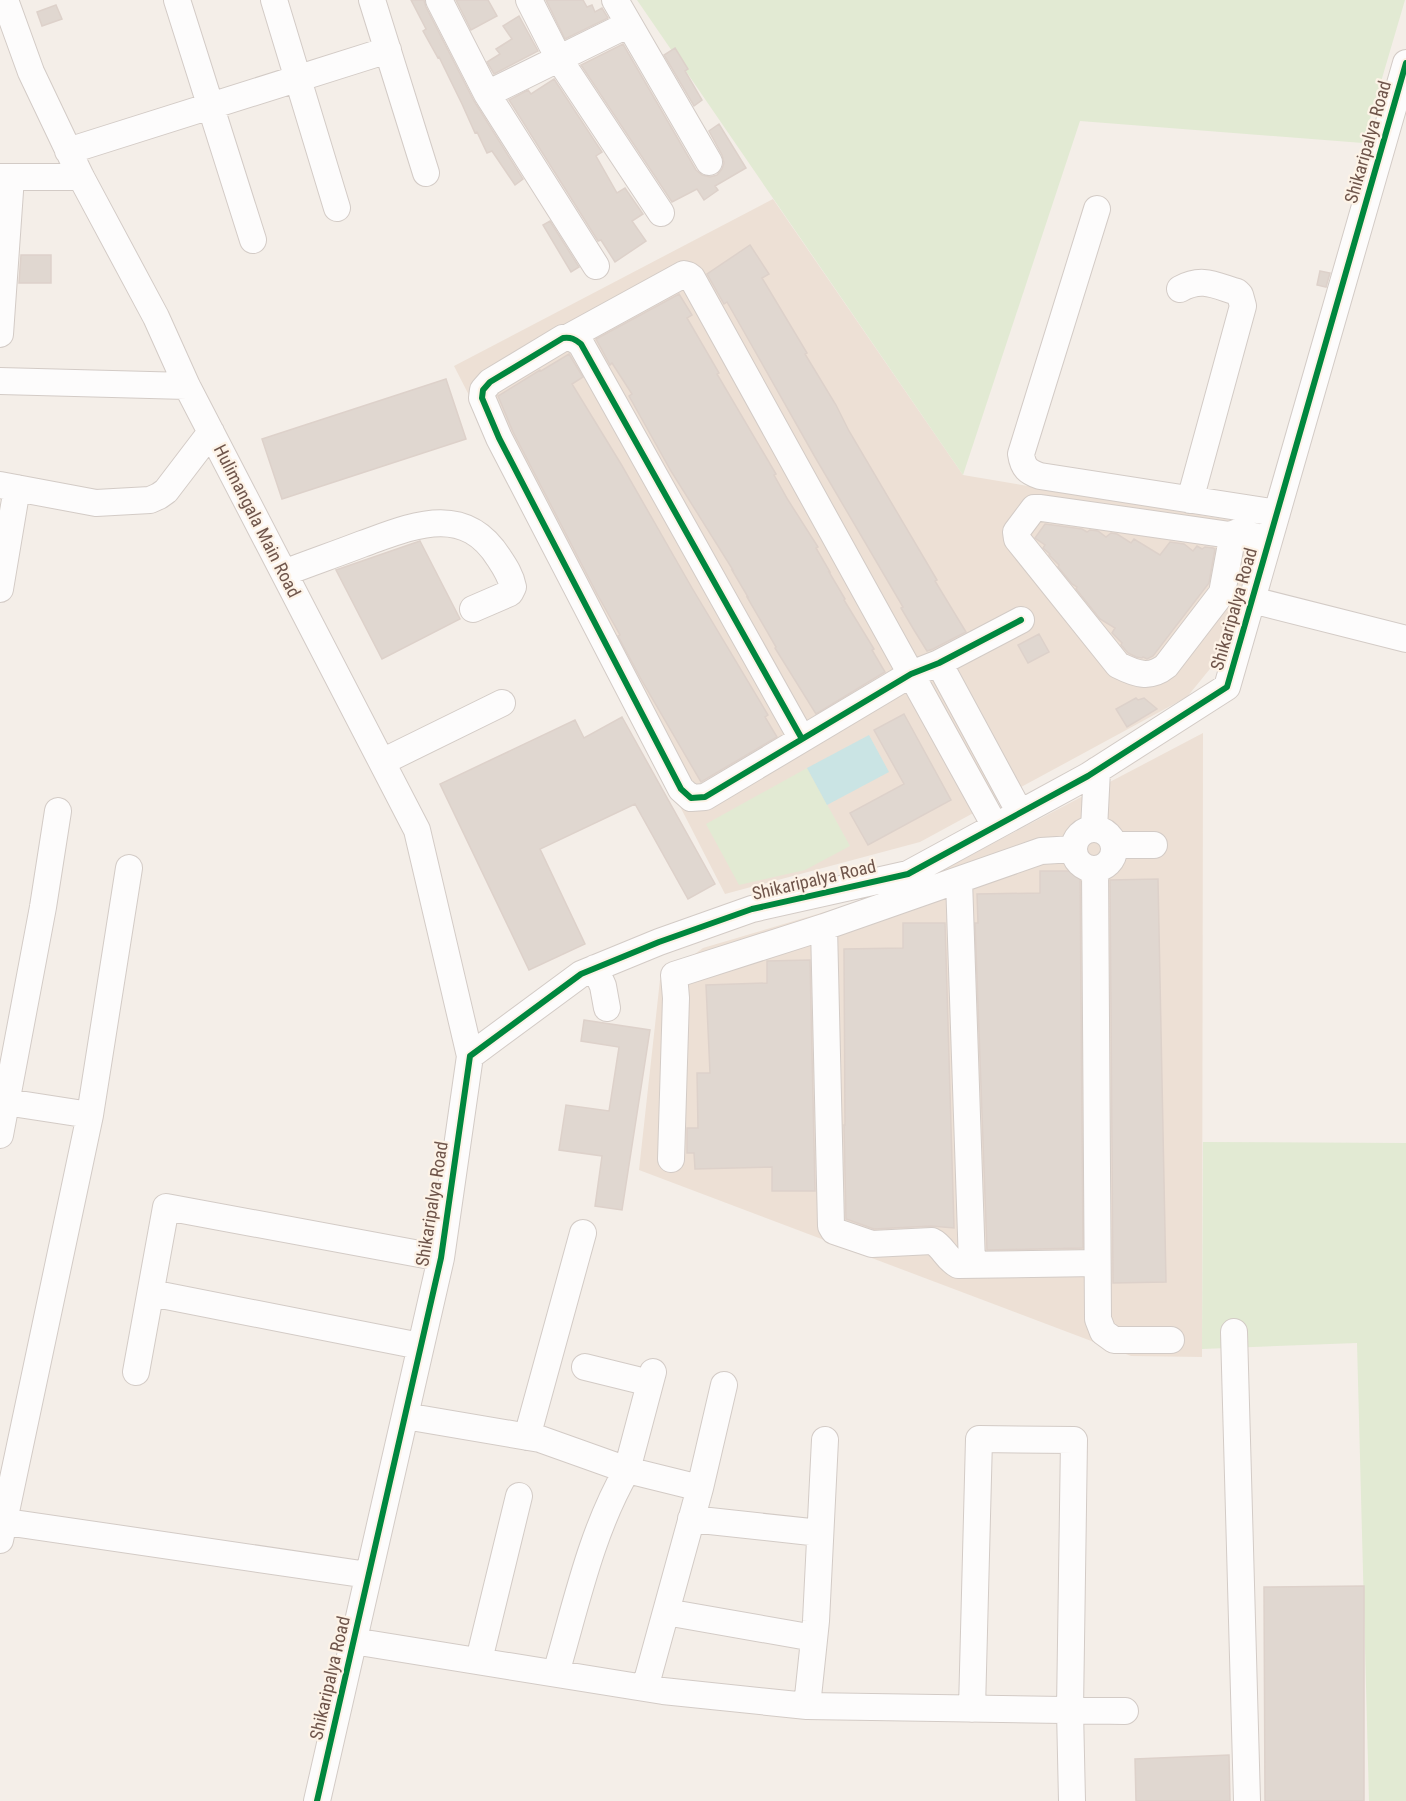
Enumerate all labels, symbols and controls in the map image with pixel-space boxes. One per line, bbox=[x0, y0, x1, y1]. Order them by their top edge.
street label: Shikaripalya Road bbox=[1340, 78, 1395, 206]
street label: Hulimangala Main Road bbox=[210, 441, 305, 601]
street label: Shikaripalya Road bbox=[1206, 545, 1261, 673]
street label: Shikaripalya Road bbox=[750, 855, 878, 904]
street label: Shikaripalya Road bbox=[411, 1140, 452, 1268]
street label: Shikaripalya Road bbox=[305, 1614, 354, 1742]

